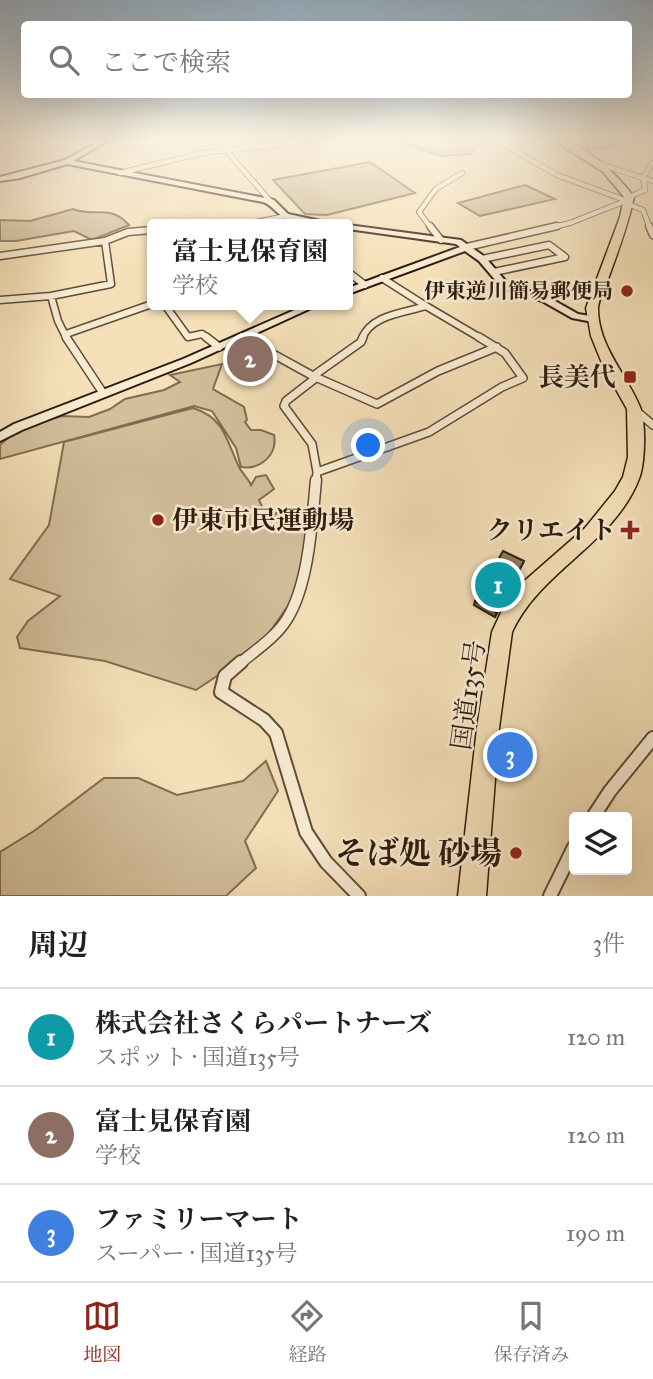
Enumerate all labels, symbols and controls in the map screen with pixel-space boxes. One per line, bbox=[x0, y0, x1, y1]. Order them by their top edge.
search box bbox=[21, 21, 632, 98]
icon: search bbox=[45, 41, 83, 79]
text: ここで検索 bbox=[101, 46, 231, 78]
popup bbox=[147, 219, 353, 310]
text: 富士見保育園 bbox=[172, 235, 328, 267]
text: 学校 bbox=[172, 271, 218, 299]
place label: 伊東逆川簡易郵便局 bbox=[424, 278, 613, 304]
marker: 伊東逆川簡易郵便局 bbox=[619, 283, 635, 299]
pin: 2 bbox=[227, 333, 273, 385]
place label: 長美代 bbox=[538, 361, 616, 393]
marker: 長美代 bbox=[622, 369, 638, 385]
your location bbox=[351, 428, 385, 462]
place label: 伊東市民運動場 bbox=[172, 504, 354, 536]
marker: 伊東市民運動場 bbox=[150, 512, 166, 528]
place label: クリエイト bbox=[487, 514, 616, 546]
marker: クリエイト bbox=[622, 522, 638, 538]
pin: 1 bbox=[475, 559, 521, 611]
street label: 国道135号 bbox=[444, 638, 492, 752]
pin: 3 bbox=[487, 729, 533, 781]
map controls bbox=[569, 812, 632, 875]
button: layers bbox=[569, 812, 632, 875]
place label: そば処 砂場 bbox=[335, 834, 502, 873]
marker: そば処 砂場 bbox=[508, 845, 524, 861]
text: 周辺 bbox=[28, 927, 88, 963]
text: 3件 bbox=[593, 929, 625, 957]
text: 株式会社さくらパートナーズ bbox=[95, 1007, 432, 1039]
text: 1 bbox=[46, 1023, 56, 1051]
text: 120 m bbox=[567, 1023, 625, 1051]
text: スポット · 国道135号 bbox=[95, 1043, 300, 1071]
text: 富士見保育園 bbox=[95, 1105, 251, 1137]
text: 2 bbox=[45, 1121, 57, 1149]
text: 120 m bbox=[567, 1121, 625, 1149]
text: 学校 bbox=[95, 1141, 141, 1169]
text: ファミリーマート bbox=[95, 1203, 302, 1235]
text: 3 bbox=[46, 1219, 56, 1247]
text: 190 m bbox=[566, 1219, 625, 1247]
text: スーパー · 国道135号 bbox=[95, 1239, 298, 1267]
tab: 地図 bbox=[83, 1297, 122, 1366]
tab: 経路 bbox=[288, 1297, 327, 1366]
tab: 保存済み bbox=[493, 1297, 570, 1366]

